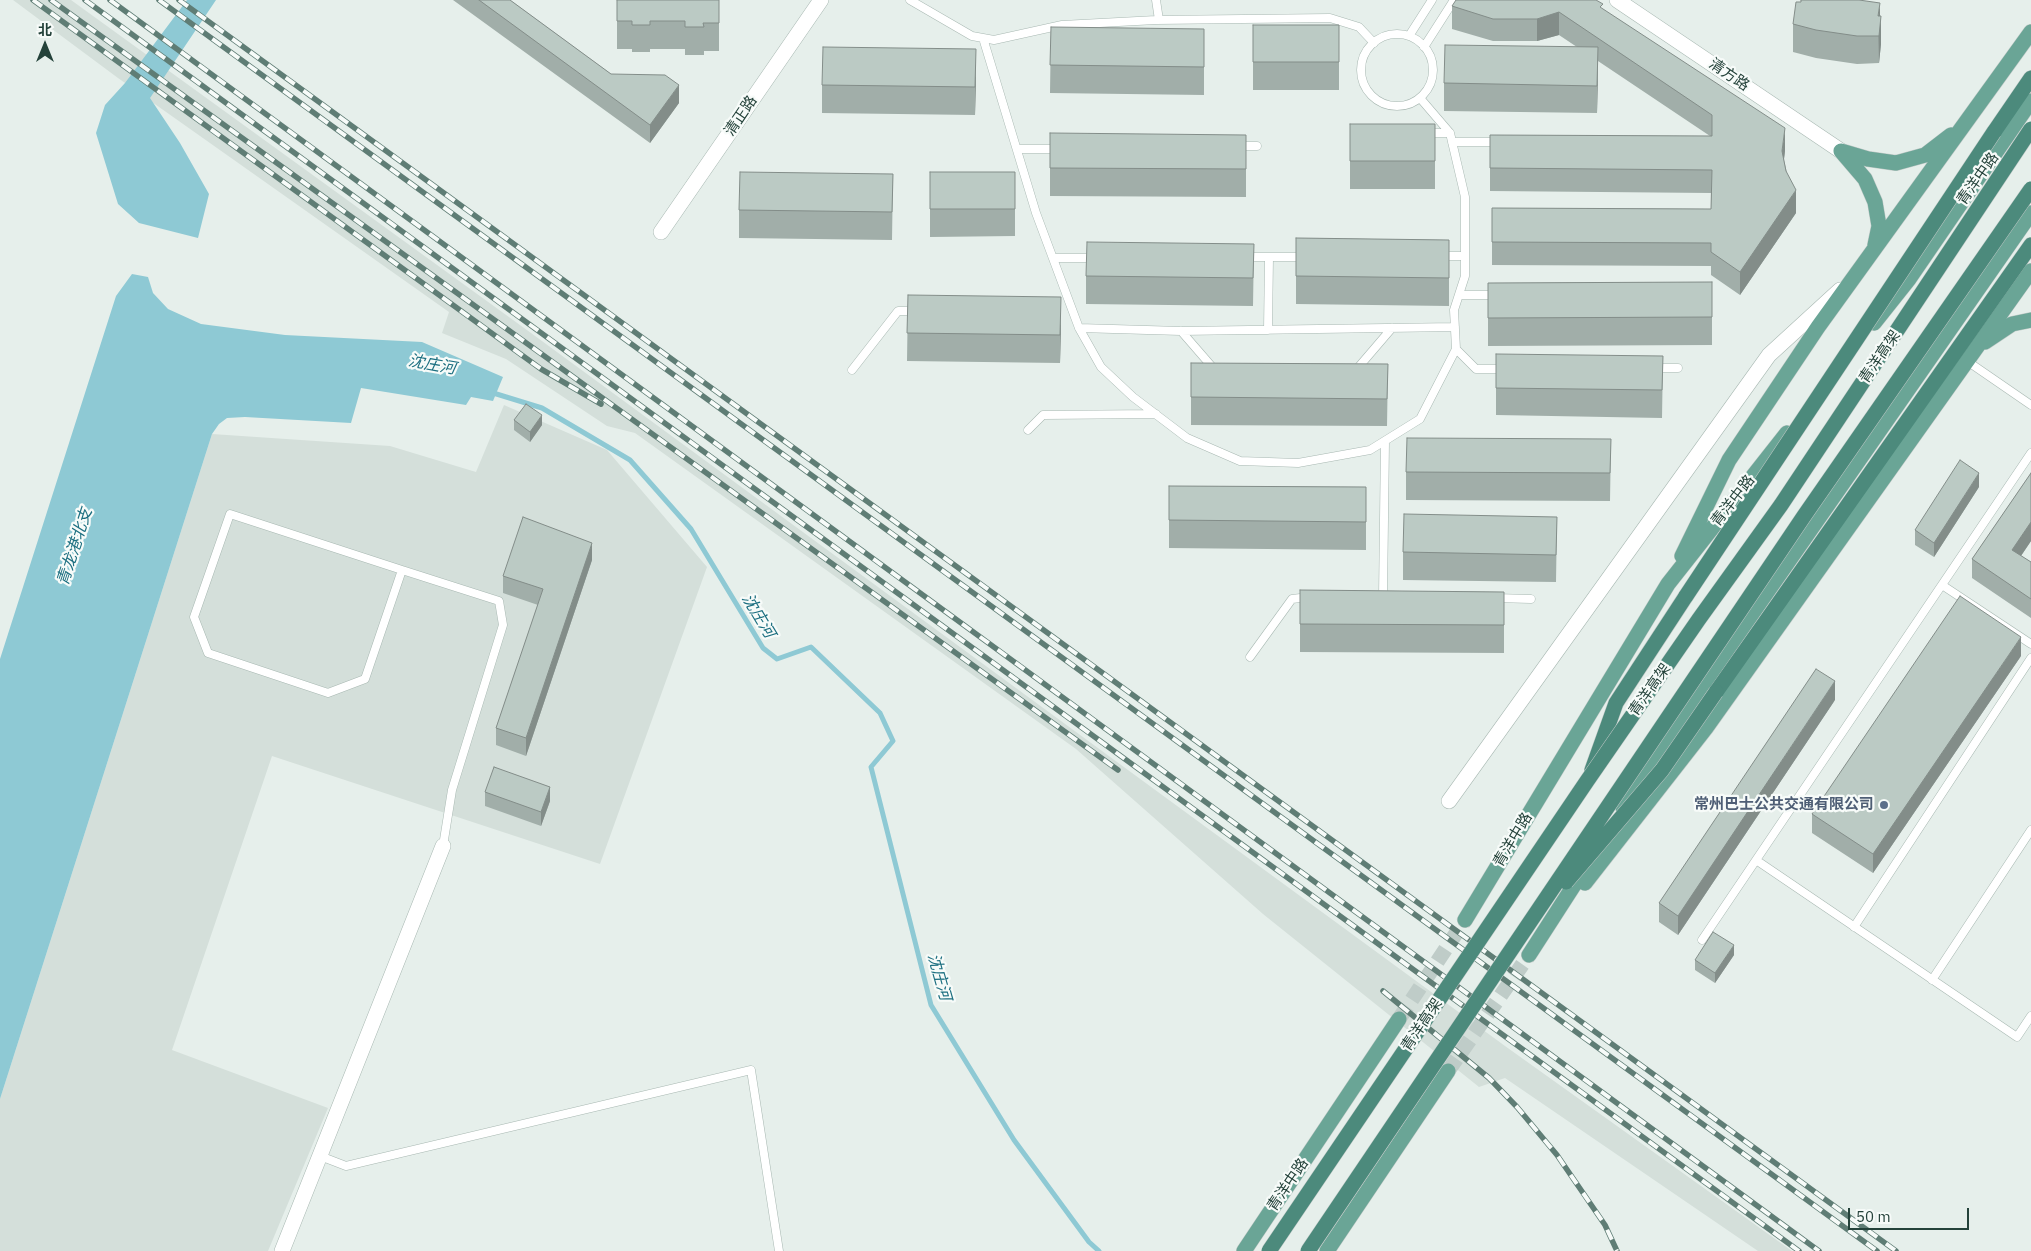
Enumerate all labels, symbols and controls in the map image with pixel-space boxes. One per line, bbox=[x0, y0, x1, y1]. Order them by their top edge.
north arrow bbox=[20, 20, 70, 70]
text: 北 bbox=[38, 21, 52, 39]
street label: 清方路 bbox=[1705, 55, 1753, 95]
street label: 清正路 bbox=[721, 92, 761, 140]
street label: 青洋中路 bbox=[1953, 149, 2003, 209]
street label: 青洋高架 bbox=[1856, 327, 1904, 387]
water label: 沈庄河 bbox=[407, 351, 457, 379]
street label: 青洋中路 bbox=[1707, 472, 1759, 530]
water label: 青龙港北支 bbox=[54, 506, 96, 588]
water label: 沈庄河 bbox=[737, 590, 779, 642]
street label: 青洋高架 bbox=[1625, 660, 1675, 720]
place label: 常州巴士公共交通有限公司 bbox=[1694, 796, 1874, 814]
marker: 常州巴士公共交通有限公司 bbox=[1878, 799, 1890, 811]
street label: 青洋中路 bbox=[1490, 810, 1536, 870]
water label: 沈庄河 bbox=[923, 951, 955, 1003]
street label: 青洋高架 bbox=[1398, 995, 1446, 1055]
street label: 青洋中路 bbox=[1264, 1155, 1312, 1215]
scale bar bbox=[1851, 1198, 1972, 1230]
text: 50 m bbox=[1856, 1207, 1891, 1226]

